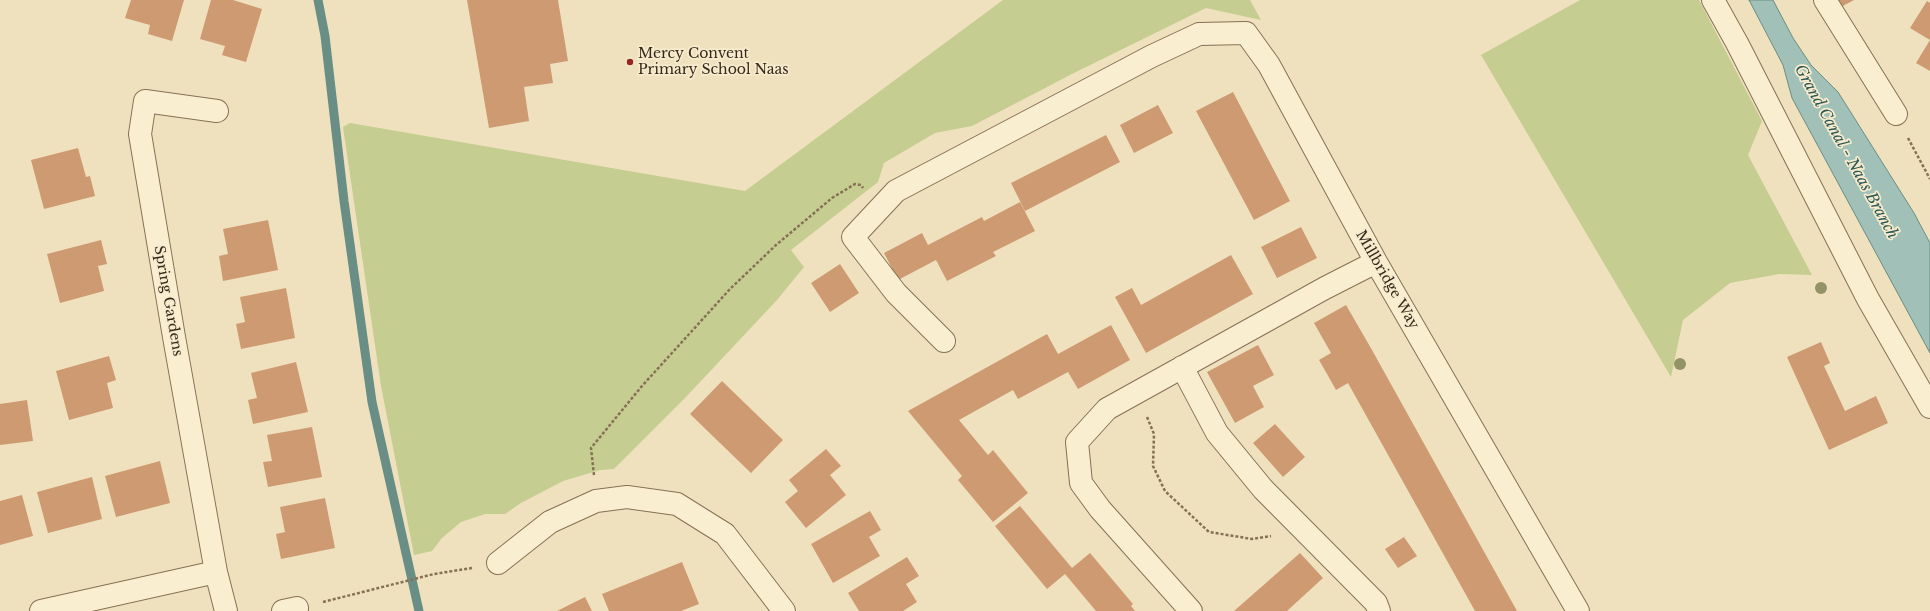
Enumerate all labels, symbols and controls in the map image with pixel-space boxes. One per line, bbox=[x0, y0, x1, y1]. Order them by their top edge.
place label: Mercy Convent Primary School Naas bbox=[638, 46, 789, 78]
marker: Mercy Convent Primary School Naas bbox=[625, 57, 635, 67]
water label: Grand Canal - Naas Branch bbox=[1790, 62, 1902, 242]
street label: Millbridge Way bbox=[1352, 228, 1422, 332]
street label: Spring Gardens bbox=[150, 244, 186, 358]

